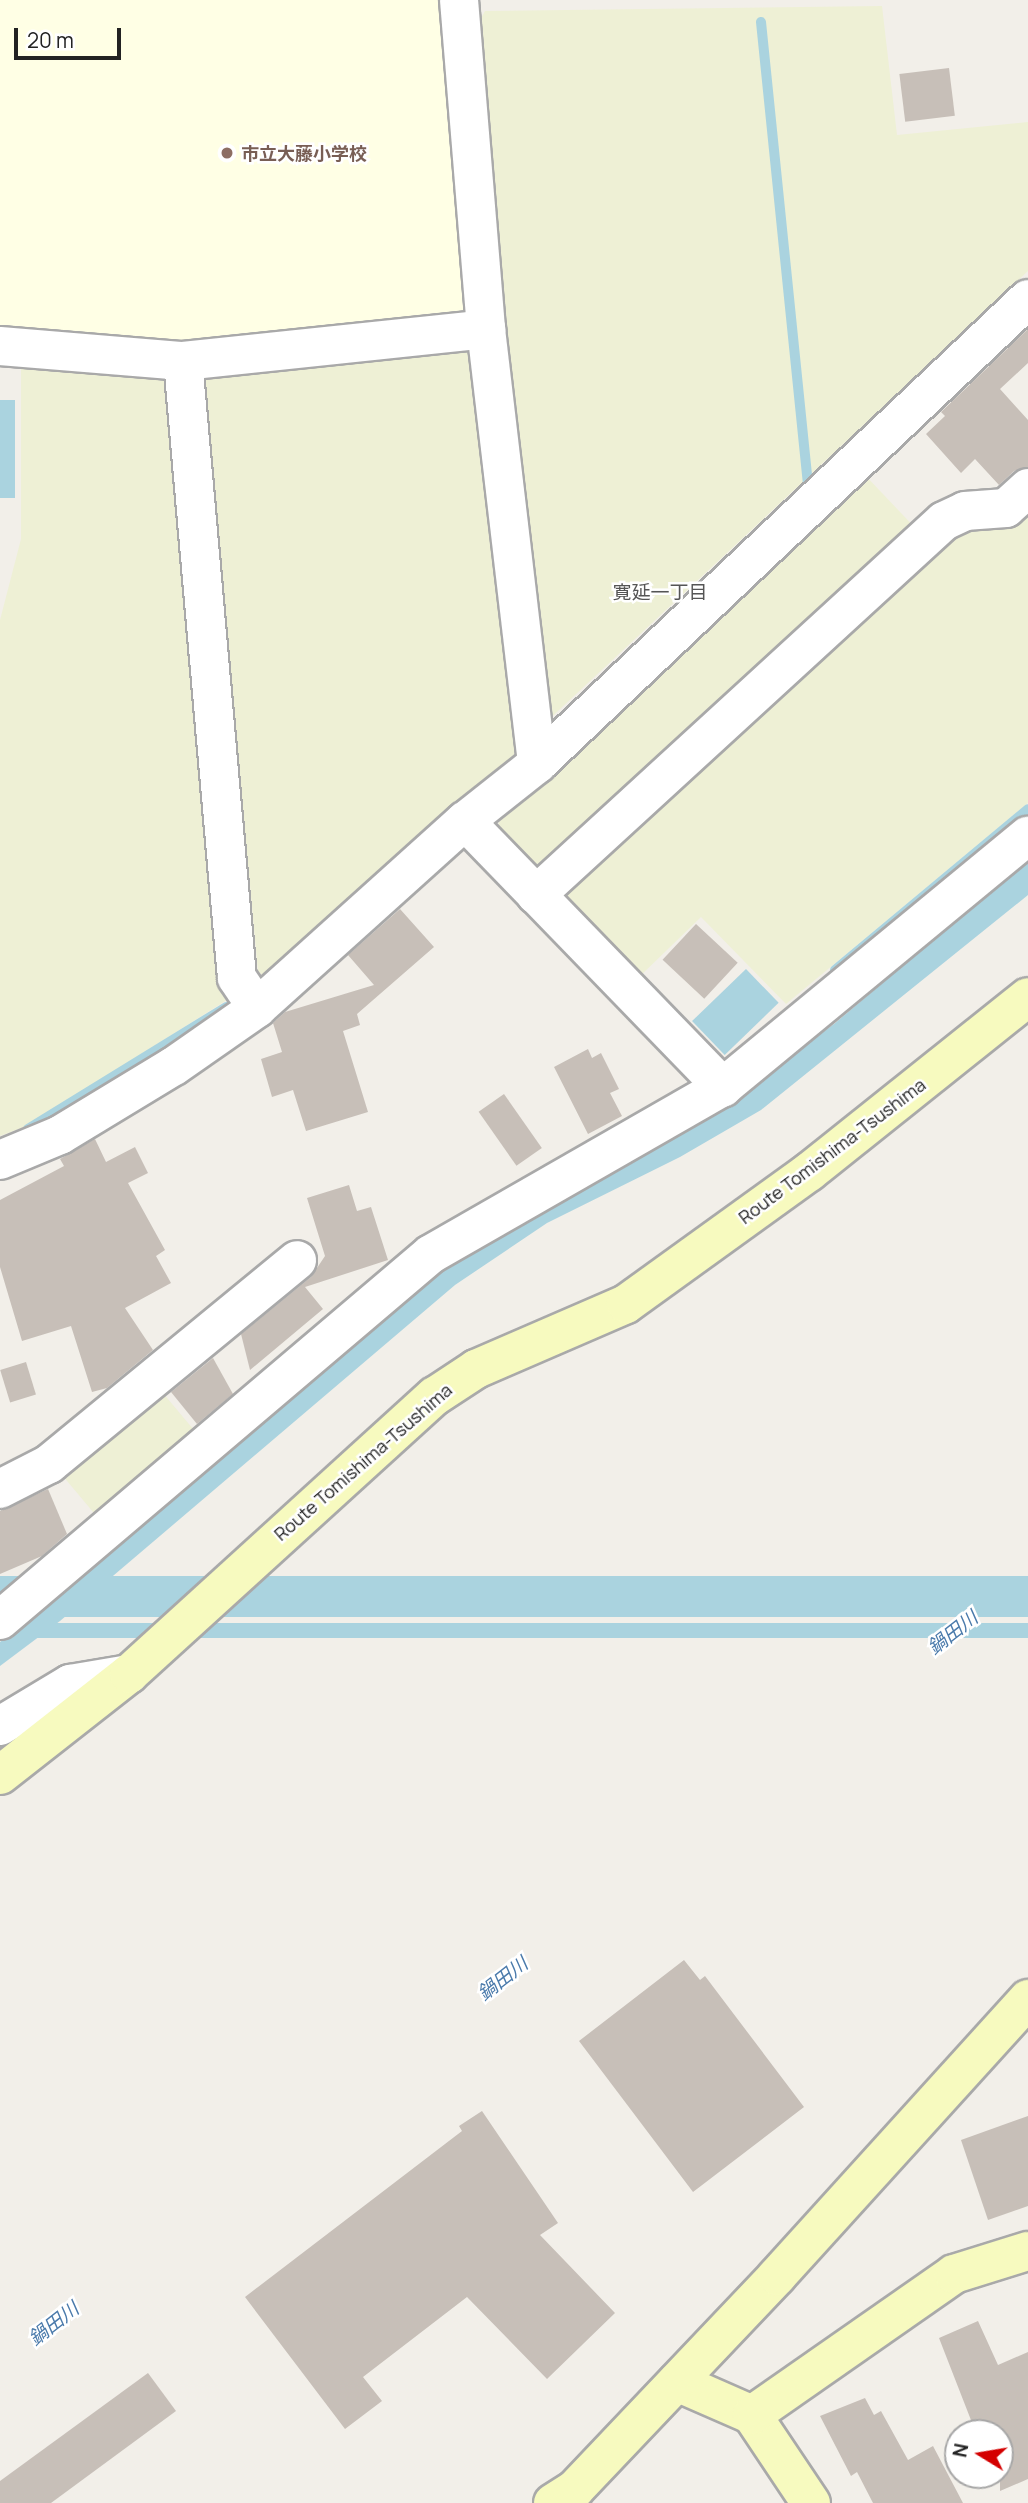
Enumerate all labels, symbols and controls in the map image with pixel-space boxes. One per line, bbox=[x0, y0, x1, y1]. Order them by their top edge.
scale bar bbox=[18, 14, 124, 58]
text: 20 m bbox=[27, 26, 74, 54]
place label: 市立大藤小学校 bbox=[241, 142, 367, 164]
marker: 市立大藤小学校 bbox=[219, 145, 235, 161]
district label: 寛延一丁目 bbox=[613, 582, 707, 604]
street label: Route Tomishima-Tsushima bbox=[734, 1074, 930, 1228]
street label: Route Tomishima-Tsushima bbox=[270, 1379, 456, 1545]
water label: 鍋田川 bbox=[924, 1606, 982, 1660]
water label: 鍋田川 bbox=[474, 1952, 532, 2006]
water label: 鍋田川 bbox=[25, 2297, 83, 2351]
north arrow bbox=[944, 2419, 1014, 2489]
text: N bbox=[946, 2441, 974, 2460]

